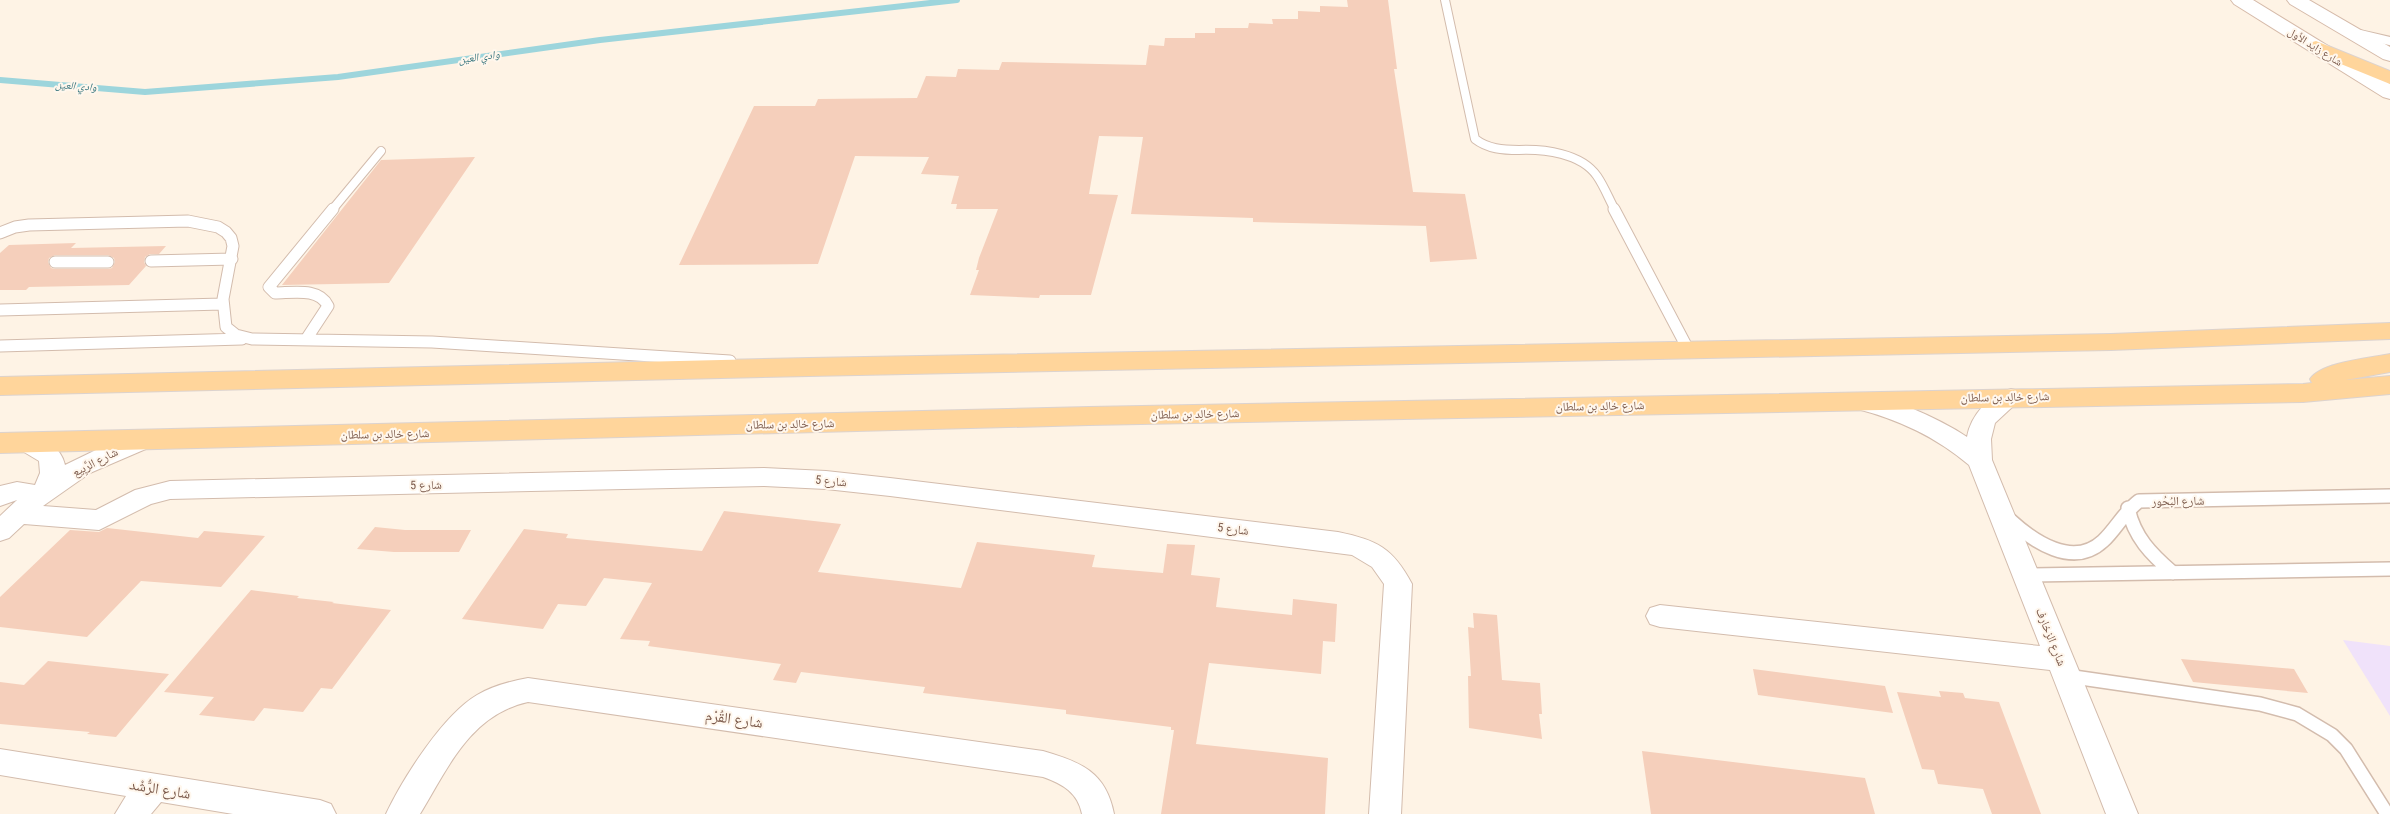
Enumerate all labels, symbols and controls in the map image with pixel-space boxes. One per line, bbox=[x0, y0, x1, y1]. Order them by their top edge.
street label: شارع زايد الأول bbox=[2285, 25, 2345, 69]
water label: وادي العين bbox=[458, 48, 501, 68]
water label: وادي العين bbox=[55, 78, 97, 96]
street label: شارع خالِد بن سلطان bbox=[1961, 389, 2050, 406]
street label: شارع خالِد بن سلطان bbox=[1556, 398, 1645, 415]
street label: شارع خالِد بن سلطان bbox=[1151, 406, 1240, 423]
street label: شارع خالِد بن سلطان bbox=[746, 416, 835, 433]
street label: شارع خالِد بن سلطان bbox=[341, 426, 430, 443]
street label: شارع الرَّبِيع bbox=[70, 445, 121, 481]
street label: شارع 5 bbox=[815, 473, 847, 490]
street label: شارع 5 bbox=[410, 478, 442, 493]
street label: شارع البُحُور bbox=[2151, 494, 2205, 509]
street label: شارع 5 bbox=[1216, 520, 1250, 539]
street label: شارع الزخارف bbox=[2032, 606, 2069, 669]
street label: شارع القُرْم bbox=[704, 706, 764, 733]
street label: شارع الرُّشْد bbox=[128, 775, 192, 804]

